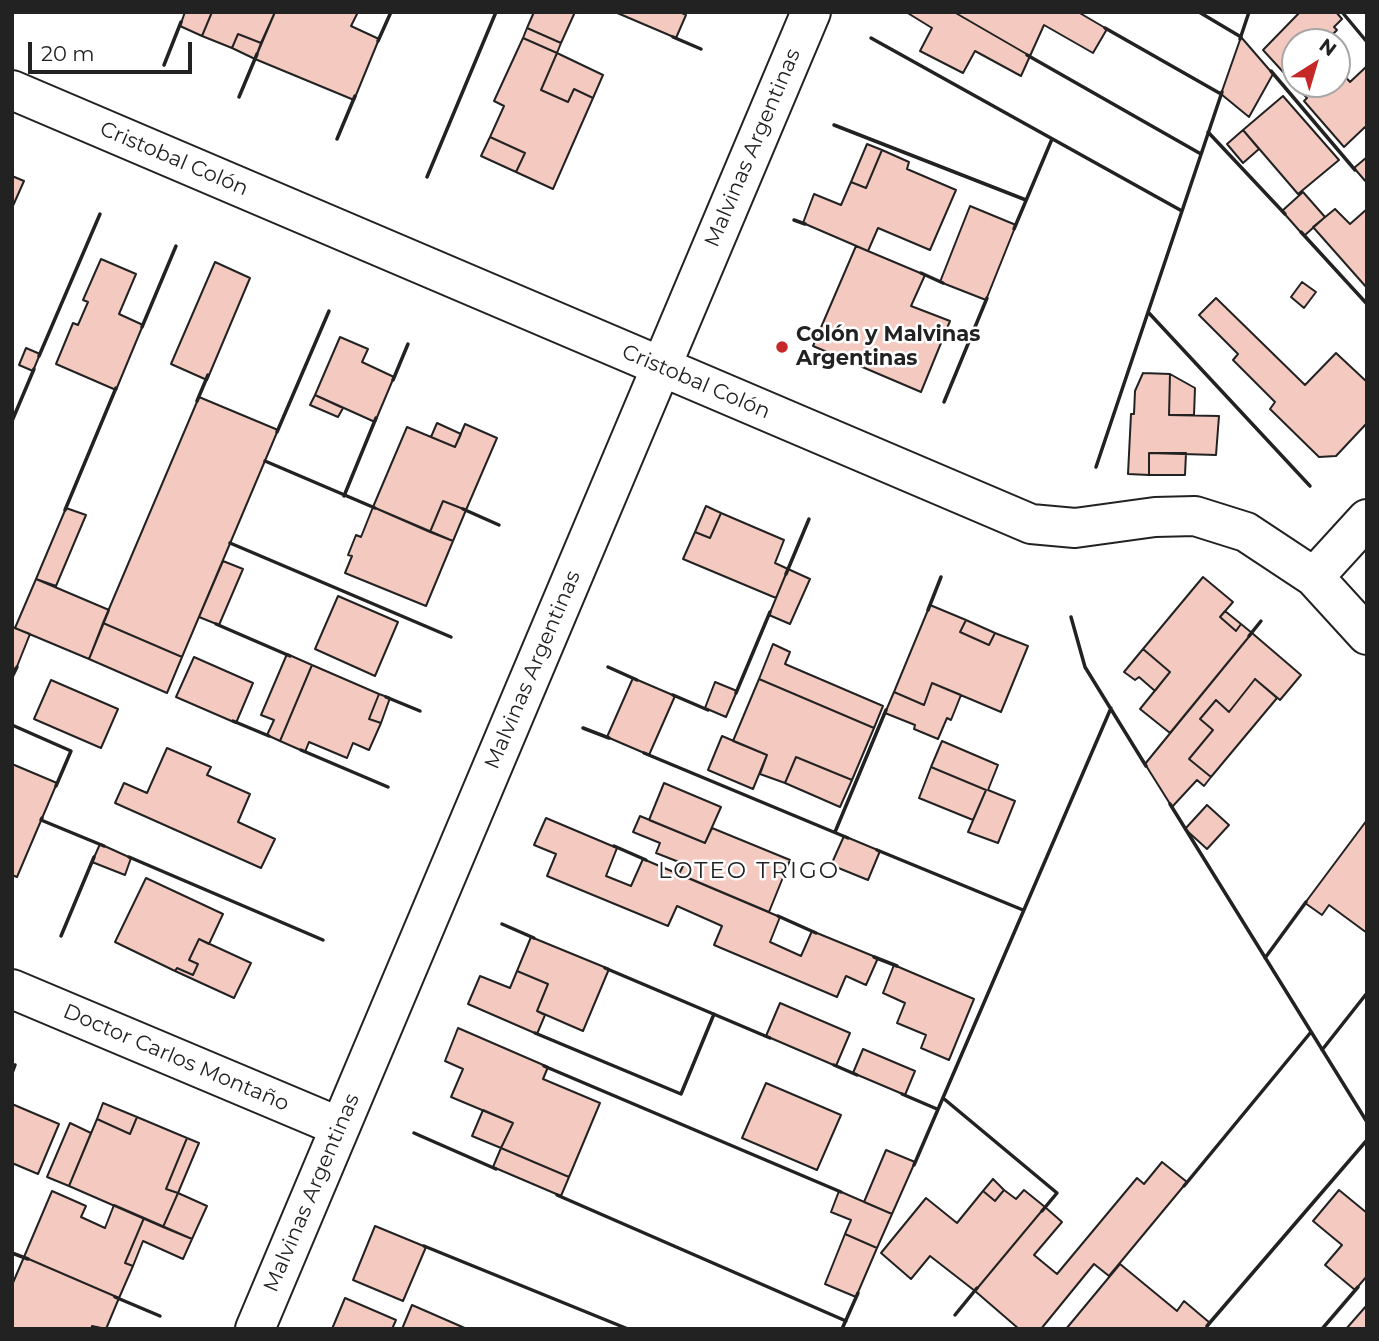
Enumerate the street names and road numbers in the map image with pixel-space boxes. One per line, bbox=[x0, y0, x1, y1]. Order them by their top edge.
street label: Malvinas Argentinas bbox=[700, 45, 806, 251]
street label: Cristobal Colón bbox=[96, 116, 252, 202]
street label: Cristobal Colón bbox=[618, 339, 774, 425]
street label: Malvinas Argentinas bbox=[480, 567, 586, 773]
street label: Doctor Carlos Montaño bbox=[59, 999, 293, 1117]
street label: Malvinas Argentinas bbox=[259, 1090, 365, 1296]

